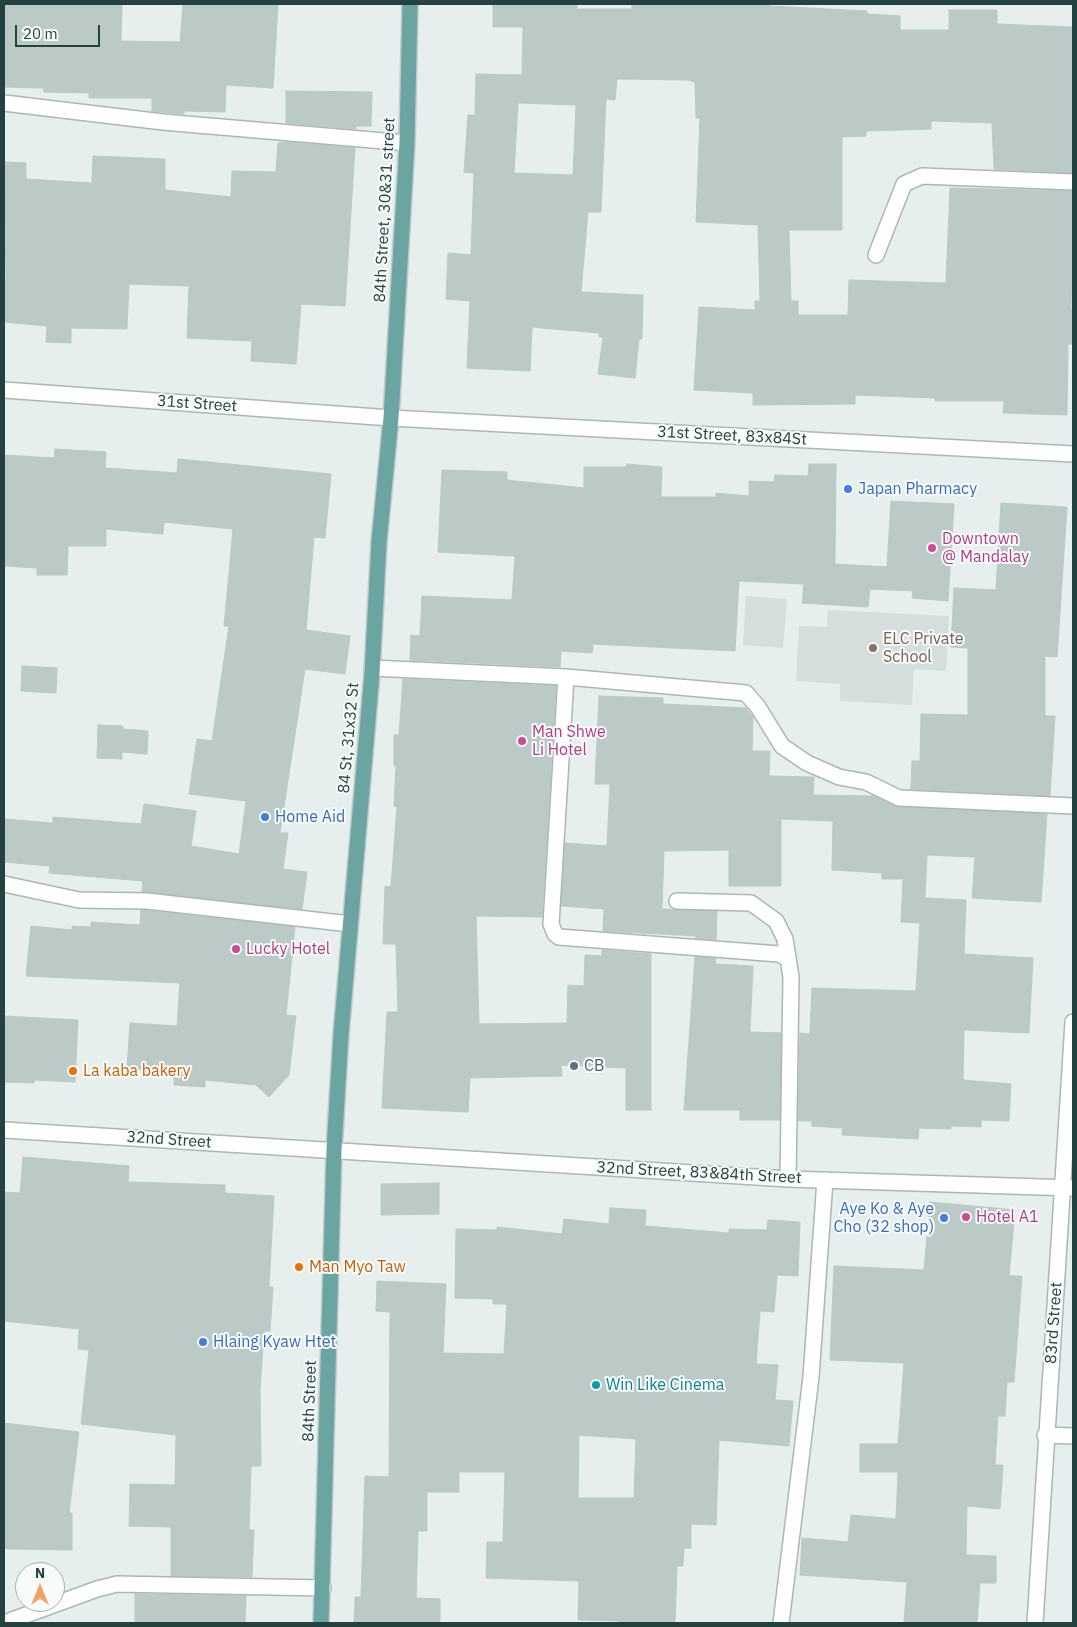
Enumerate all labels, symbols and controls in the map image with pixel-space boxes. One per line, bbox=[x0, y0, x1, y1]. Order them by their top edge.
scale bar bbox=[18, 15, 102, 47]
text: 20 m bbox=[23, 24, 58, 43]
street label: 84th Street, 30&31 street bbox=[371, 117, 399, 303]
street label: 31st Street bbox=[156, 392, 238, 416]
street label: 31st Street, 83x84St bbox=[657, 422, 807, 450]
place label: Japan Pharmacy bbox=[858, 479, 977, 499]
marker: Japan Pharmacy bbox=[842, 483, 854, 495]
place label: Downtown @ Mandalay bbox=[942, 529, 1029, 567]
marker: Downtown @ Mandalay bbox=[926, 542, 938, 554]
place label: ELC Private School bbox=[883, 629, 964, 667]
marker: ELC Private School bbox=[867, 642, 879, 654]
street label: 84 St, 31x32 St bbox=[335, 682, 363, 794]
place label: Man Shwe Li Hotel bbox=[532, 722, 606, 760]
marker: Man Shwe Li Hotel bbox=[516, 735, 528, 747]
place label: Home Aid bbox=[275, 807, 345, 827]
marker: Home Aid bbox=[259, 811, 271, 823]
place label: Lucky Hotel bbox=[246, 939, 330, 959]
marker: Lucky Hotel bbox=[230, 943, 242, 955]
place label: CB bbox=[584, 1056, 604, 1076]
marker: CB bbox=[568, 1060, 580, 1072]
place label: La kaba bakery bbox=[83, 1061, 191, 1081]
marker: La kaba bakery bbox=[67, 1065, 79, 1077]
street label: 32nd Street bbox=[126, 1127, 212, 1153]
street label: 32nd Street, 83&84th Street bbox=[596, 1158, 802, 1188]
place label: Aye Ko & Aye Cho (32 shop) bbox=[833, 1199, 934, 1237]
place label: Hotel A1 bbox=[976, 1207, 1039, 1227]
marker: Hotel A1 bbox=[960, 1211, 972, 1223]
marker: Aye Ko & Aye Cho (32 shop) bbox=[938, 1212, 950, 1224]
place label: Man Myo Taw bbox=[309, 1257, 406, 1277]
marker: Man Myo Taw bbox=[293, 1261, 305, 1273]
street label: 83rd Street bbox=[1042, 1281, 1066, 1365]
place label: Hlaing Kyaw Htet bbox=[213, 1332, 336, 1352]
marker: Hlaing Kyaw Htet bbox=[197, 1336, 209, 1348]
street label: 84th Street bbox=[299, 1360, 321, 1442]
place label: Win Like Cinema bbox=[606, 1375, 724, 1395]
marker: Win Like Cinema bbox=[590, 1379, 602, 1391]
north arrow bbox=[15, 1562, 65, 1612]
text: N bbox=[35, 1564, 45, 1582]

